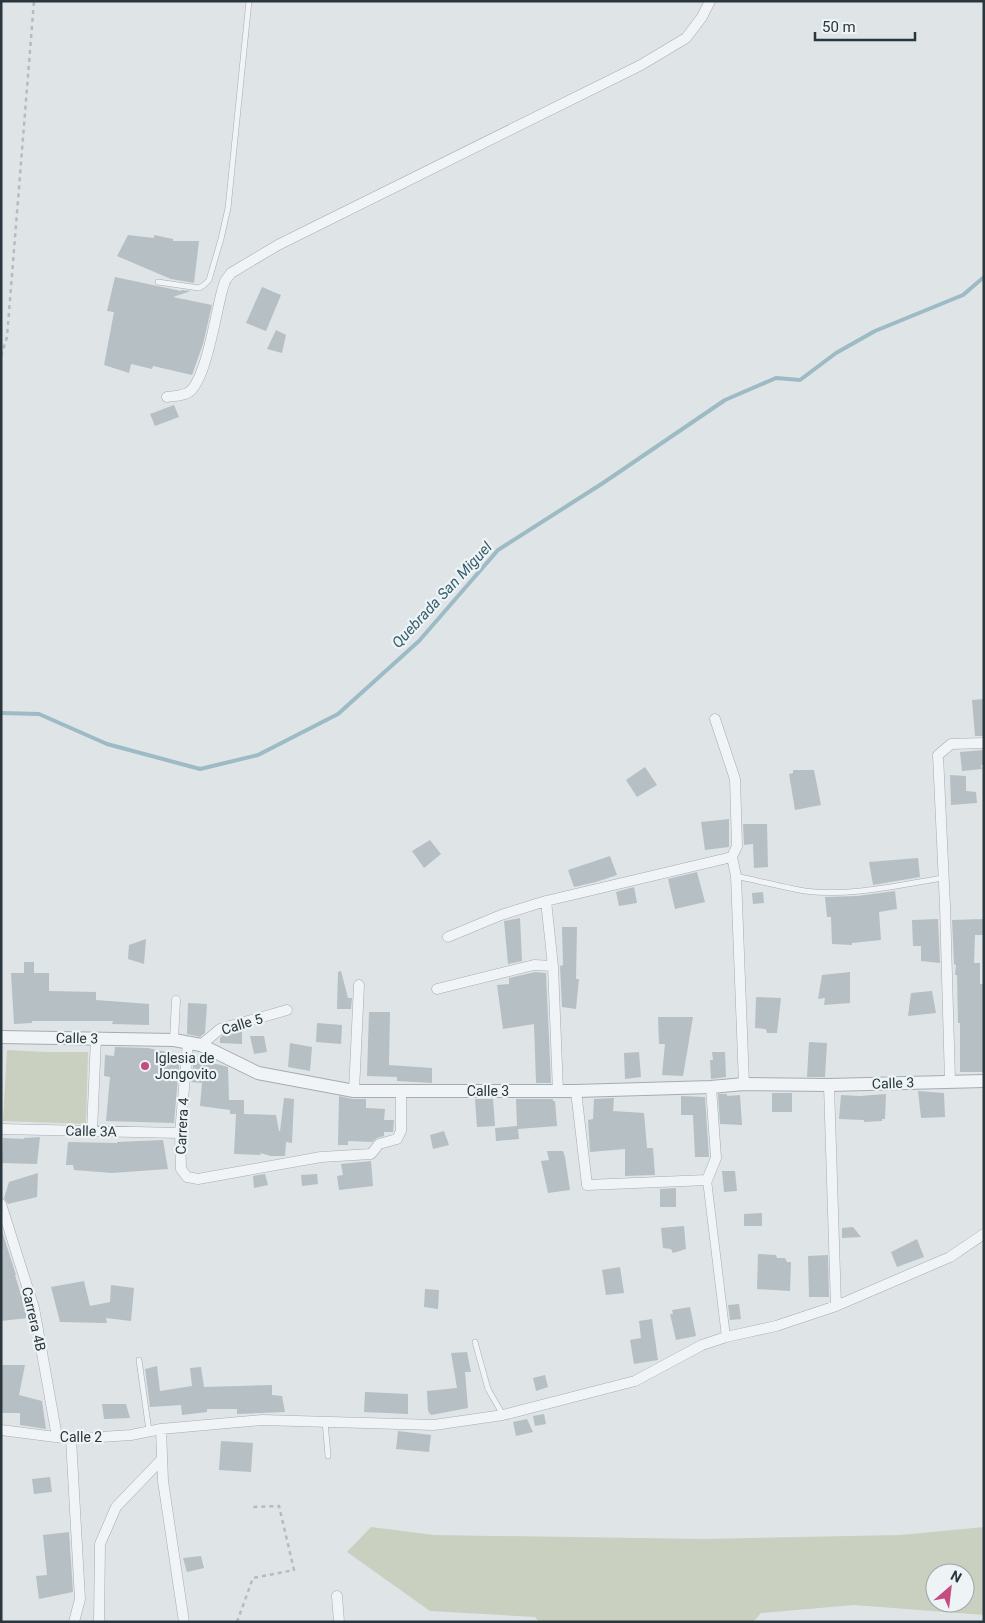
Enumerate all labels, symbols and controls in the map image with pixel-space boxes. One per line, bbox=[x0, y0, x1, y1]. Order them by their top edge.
scale bar bbox=[815, 10, 915, 42]
text: 50 m bbox=[822, 18, 856, 36]
water label: Quebrada San Miguel bbox=[388, 538, 496, 652]
street label: Calle 5 bbox=[219, 1010, 265, 1038]
street label: Calle 3 bbox=[56, 1030, 98, 1046]
place label: Iglesia de Jongovito bbox=[155, 1050, 217, 1082]
marker: Iglesia de Jongovito bbox=[139, 1060, 151, 1072]
street label: Calle 3 bbox=[872, 1074, 914, 1092]
street label: Calle 3 bbox=[467, 1083, 509, 1099]
street label: Carrera 4 bbox=[173, 1097, 191, 1155]
street label: Calle 3A bbox=[65, 1123, 117, 1139]
street label: Carrera 4B bbox=[19, 1285, 49, 1353]
street label: Calle 2 bbox=[60, 1429, 102, 1445]
north arrow bbox=[925, 1563, 975, 1613]
text: N bbox=[948, 1567, 964, 1586]

